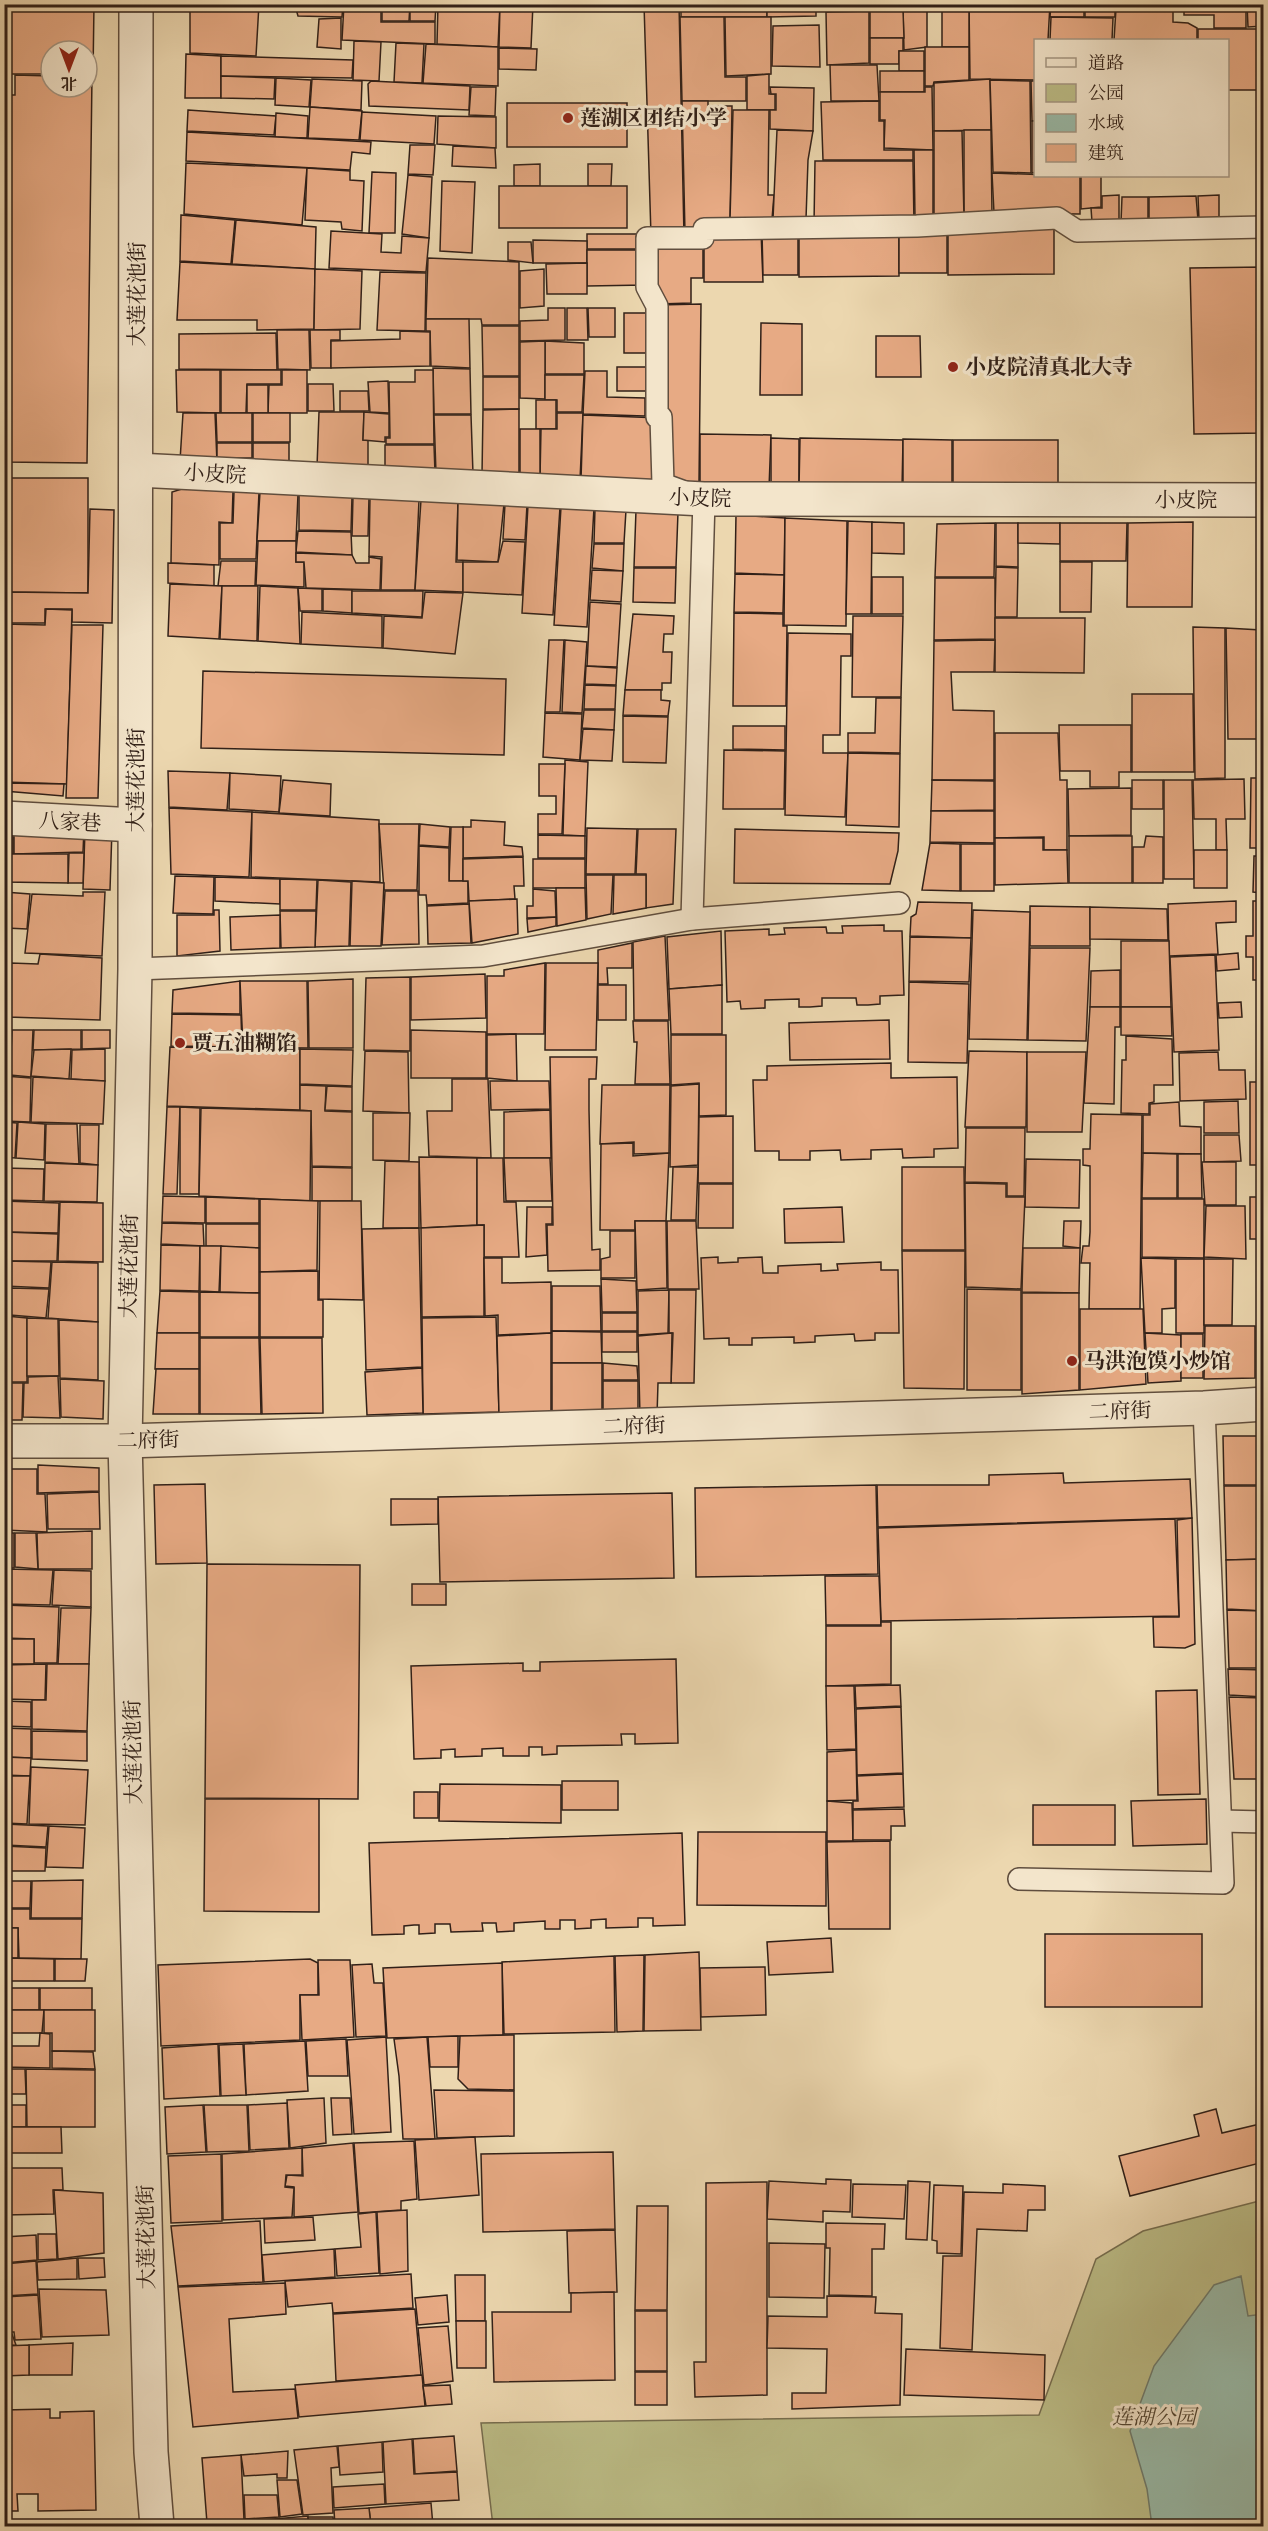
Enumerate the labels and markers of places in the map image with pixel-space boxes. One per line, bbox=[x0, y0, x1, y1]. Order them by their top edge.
place label: 莲湖区团结小学 bbox=[580, 104, 727, 133]
marker: 莲湖区团结小学 bbox=[561, 111, 575, 125]
place label: 小皮院清真北大寺 bbox=[965, 353, 1133, 382]
marker: 小皮院清真北大寺 bbox=[946, 360, 960, 374]
place label: 贾五油糊馅 bbox=[192, 1029, 297, 1058]
marker: 贾五油糊馅 bbox=[173, 1036, 187, 1050]
place label: 马洪泡馍小炒馆 bbox=[1084, 1347, 1231, 1376]
marker: 马洪泡馍小炒馆 bbox=[1065, 1354, 1079, 1368]

